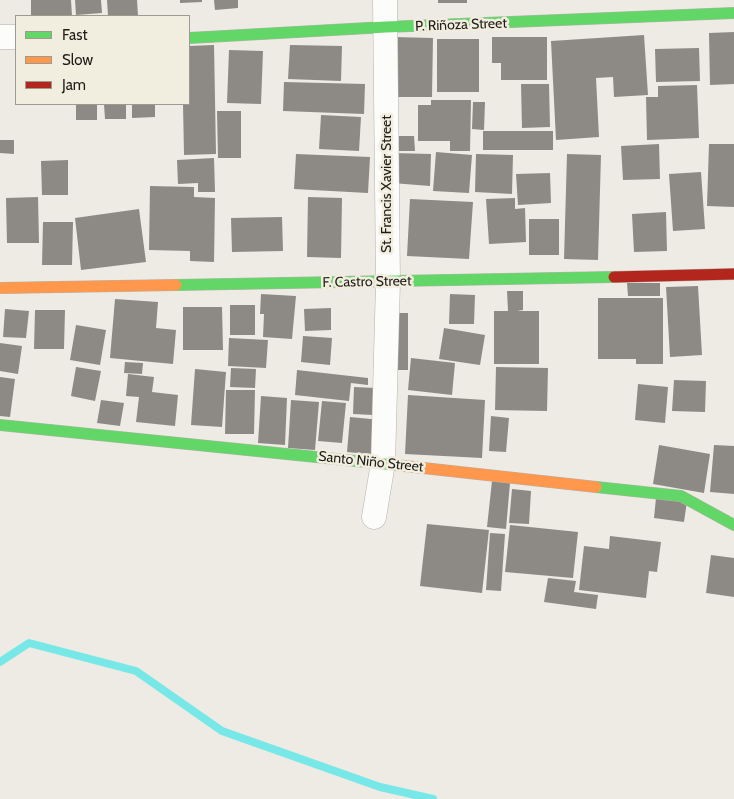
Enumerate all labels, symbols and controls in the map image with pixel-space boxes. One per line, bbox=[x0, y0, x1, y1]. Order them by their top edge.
legend bbox=[15, 15, 190, 105]
street label: P. Riñoza Street bbox=[415, 15, 507, 35]
text: Fast bbox=[62, 26, 87, 44]
text: Slow bbox=[62, 51, 93, 69]
text: Jam bbox=[62, 76, 86, 94]
street label: St. Francis Xavier Street bbox=[379, 115, 395, 253]
street label: F. Castro Street bbox=[322, 273, 412, 291]
street label: Santo Niño Street bbox=[318, 448, 424, 476]

